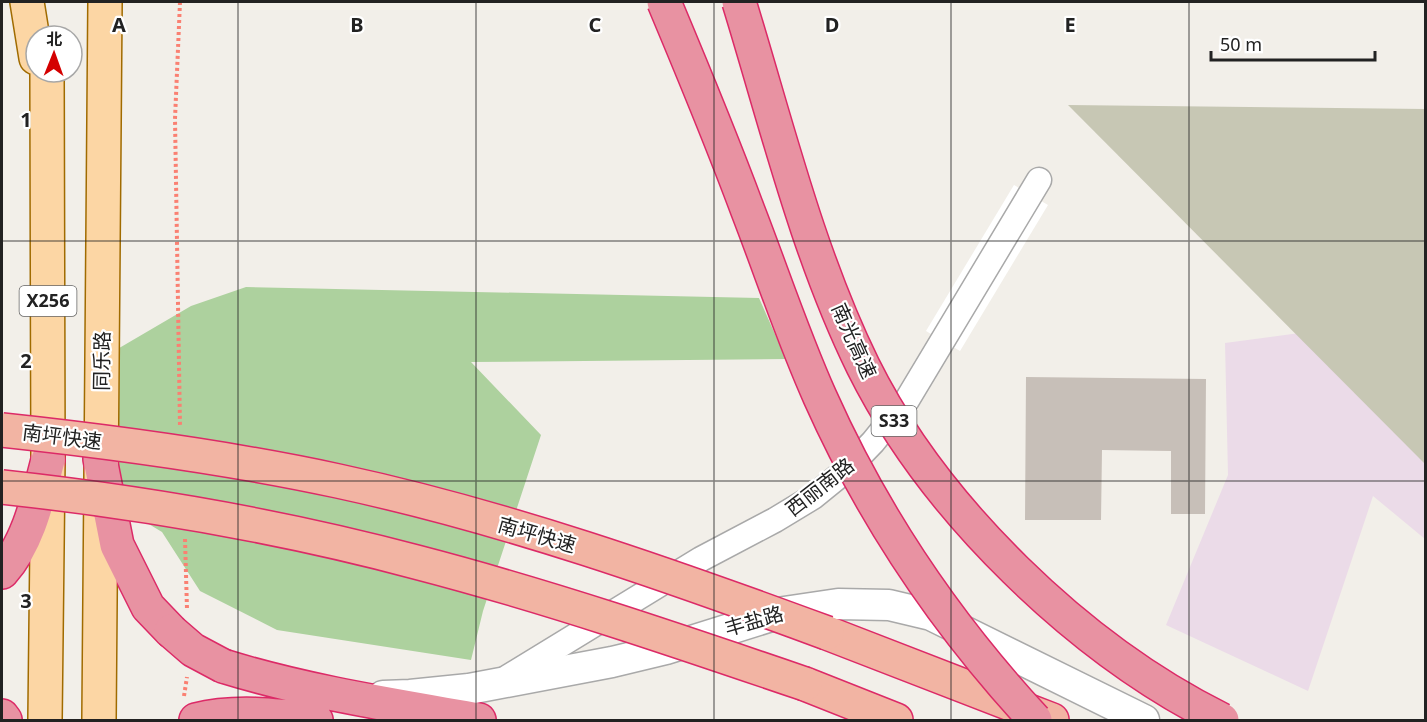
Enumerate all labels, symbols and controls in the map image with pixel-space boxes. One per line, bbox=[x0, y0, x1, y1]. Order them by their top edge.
text: A bbox=[112, 11, 126, 38]
text: B bbox=[350, 11, 364, 38]
text: C bbox=[589, 11, 602, 38]
text: D bbox=[825, 11, 839, 38]
text: E bbox=[1064, 11, 1076, 38]
north arrow bbox=[24, 24, 84, 84]
scale bar bbox=[1211, 24, 1374, 62]
text: 北 bbox=[46, 28, 62, 50]
text: 50 m bbox=[1220, 32, 1262, 56]
text: 1 bbox=[20, 106, 32, 133]
road number: X256 bbox=[20, 286, 76, 316]
street label: 南光高速 bbox=[826, 299, 883, 383]
street label: 同乐路 bbox=[87, 331, 116, 391]
text: 2 bbox=[20, 347, 32, 374]
road number: S33 bbox=[872, 406, 916, 436]
street label: 南坪快速 bbox=[21, 418, 103, 455]
street label: 西丽南路 bbox=[780, 451, 860, 522]
street label: 南坪快速 bbox=[495, 511, 579, 559]
text: 3 bbox=[20, 587, 32, 614]
street label: 丰盐路 bbox=[721, 599, 786, 642]

